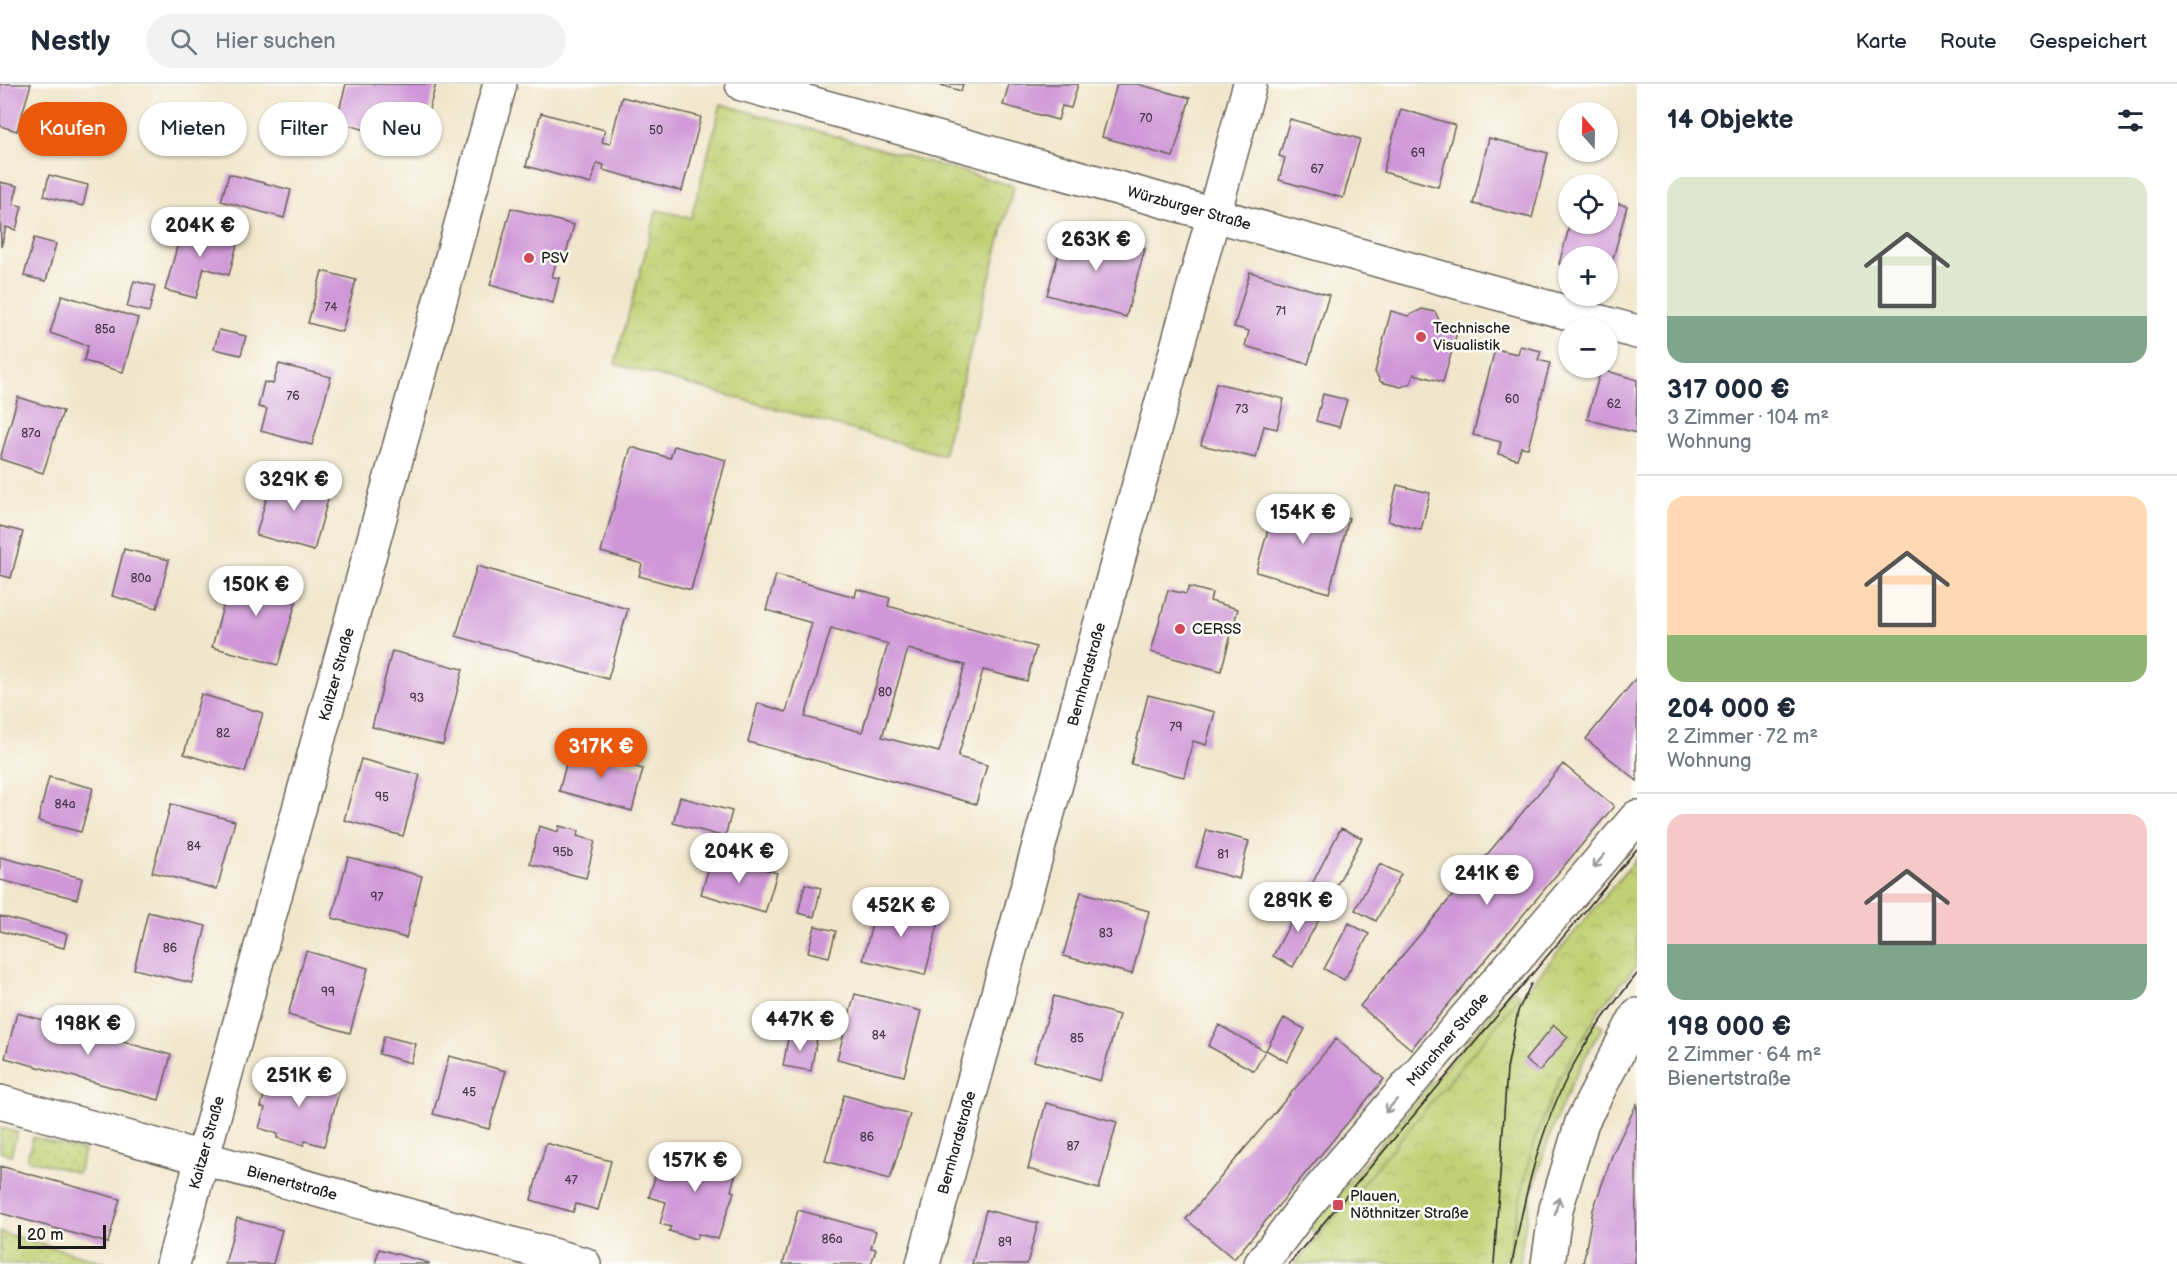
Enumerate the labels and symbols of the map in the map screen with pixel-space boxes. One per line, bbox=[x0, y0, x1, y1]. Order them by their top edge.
north arrow bbox=[1558, 102, 1618, 162]
house number: 70 bbox=[1140, 111, 1152, 126]
house number: 50 bbox=[649, 123, 663, 138]
house number: 69 bbox=[1411, 146, 1425, 161]
house number: 67 bbox=[1310, 162, 1324, 177]
street label: Würzburger Straße bbox=[1125, 182, 1253, 234]
pin: 204K € bbox=[151, 207, 249, 258]
pin: 263K € bbox=[1047, 221, 1145, 272]
place label: PSV bbox=[541, 249, 570, 268]
marker: PSV bbox=[522, 251, 536, 265]
house number: 74 bbox=[324, 300, 338, 315]
house number: 71 bbox=[1276, 304, 1286, 319]
place label: Technische Visualistik bbox=[1433, 319, 1510, 355]
house number: 85a bbox=[95, 322, 116, 337]
marker: Technische Visualistik bbox=[1414, 330, 1428, 344]
house number: 76 bbox=[286, 389, 300, 404]
house number: 60 bbox=[1505, 392, 1519, 407]
house number: 62 bbox=[1607, 397, 1621, 412]
house number: 73 bbox=[1235, 402, 1249, 417]
house number: 87a bbox=[21, 426, 41, 441]
pin: 329K € bbox=[245, 461, 343, 512]
pin: 154K € bbox=[1254, 494, 1352, 545]
pin: 150K € bbox=[207, 566, 305, 617]
house number: 80a bbox=[131, 571, 152, 586]
street label: Bernhardstraße bbox=[1063, 620, 1110, 728]
place label: CERSS bbox=[1192, 620, 1241, 639]
marker: CERSS bbox=[1173, 622, 1187, 636]
street label: Kaitzer Straße bbox=[314, 625, 358, 723]
house number: 80 bbox=[878, 685, 892, 700]
house number: 93 bbox=[410, 691, 424, 706]
house number: 79 bbox=[1170, 720, 1182, 735]
house number: 82 bbox=[216, 726, 230, 741]
pin: 317K € bbox=[552, 728, 650, 779]
house number: 95 bbox=[375, 790, 389, 805]
house number: 84a bbox=[54, 797, 76, 812]
pin: 204K € bbox=[690, 833, 788, 884]
house number: 84 bbox=[187, 839, 202, 854]
house number: 95b bbox=[553, 845, 574, 860]
house number: 81 bbox=[1217, 847, 1229, 862]
one-way arrow bbox=[1593, 853, 1606, 869]
pin: 241K € bbox=[1438, 855, 1536, 906]
pin: 289K € bbox=[1249, 882, 1347, 933]
pin: 452K € bbox=[852, 887, 950, 938]
house number: 97 bbox=[371, 890, 384, 905]
house number: 83 bbox=[1099, 926, 1113, 941]
house number: 86 bbox=[163, 941, 177, 956]
house number: 99 bbox=[321, 985, 335, 1000]
street label: Münchner Straße bbox=[1402, 989, 1493, 1090]
pin: 447K € bbox=[751, 1001, 849, 1052]
pin: 198K € bbox=[39, 1005, 137, 1056]
house number: 84 bbox=[872, 1028, 887, 1043]
house number: 85 bbox=[1070, 1031, 1084, 1046]
pin: 251K € bbox=[250, 1057, 348, 1108]
house number: 45 bbox=[462, 1085, 476, 1100]
street label: Bernhardstraße bbox=[933, 1089, 980, 1196]
street label: Kaitzer Straße bbox=[185, 1094, 229, 1191]
one-way arrow bbox=[1384, 1098, 1398, 1113]
house number: 86 bbox=[860, 1130, 874, 1145]
house number: 87 bbox=[1067, 1139, 1080, 1154]
pin: 157K € bbox=[646, 1142, 744, 1193]
street label: Bienertstraße bbox=[245, 1161, 339, 1205]
house number: 47 bbox=[564, 1173, 578, 1188]
place label: Plauen, Nöthnitzer Straße bbox=[1350, 1187, 1469, 1223]
one-way arrow bbox=[1552, 1197, 1564, 1216]
marker: Plauen, Nöthnitzer Straße bbox=[1331, 1198, 1345, 1212]
scale bar bbox=[18, 1222, 106, 1250]
house number: 86a bbox=[821, 1232, 843, 1247]
house number: 89 bbox=[998, 1235, 1012, 1250]

